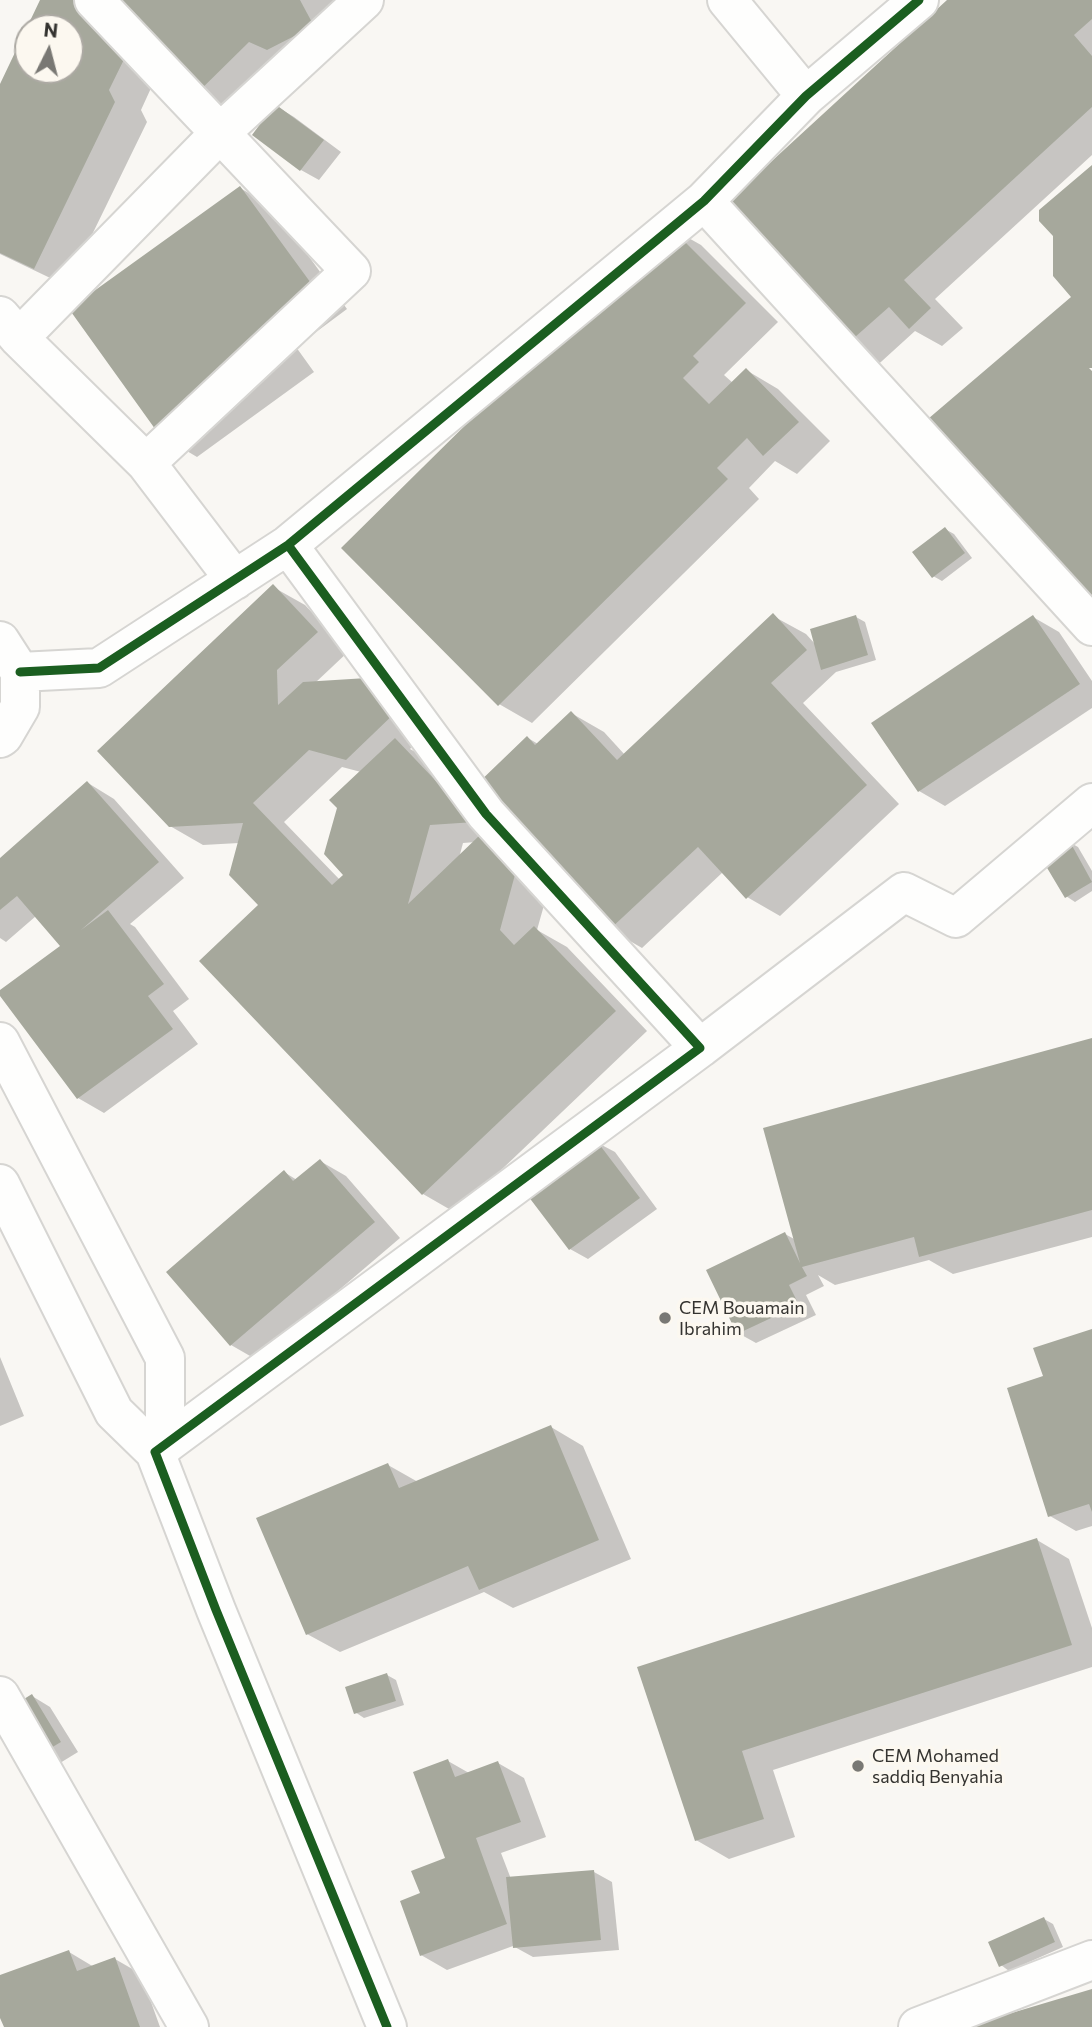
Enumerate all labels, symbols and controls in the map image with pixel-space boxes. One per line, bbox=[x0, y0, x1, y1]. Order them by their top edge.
north arrow bbox=[14, 14, 84, 84]
text: N bbox=[43, 17, 59, 42]
place label: CEM Bouamain Ibrahim bbox=[679, 1297, 805, 1340]
marker: CEM Bouamain Ibrahim bbox=[657, 1310, 673, 1326]
place label: CEM Mohamed saddiq Benyahia bbox=[872, 1745, 1003, 1788]
marker: CEM Mohamed saddiq Benyahia bbox=[850, 1758, 866, 1774]

